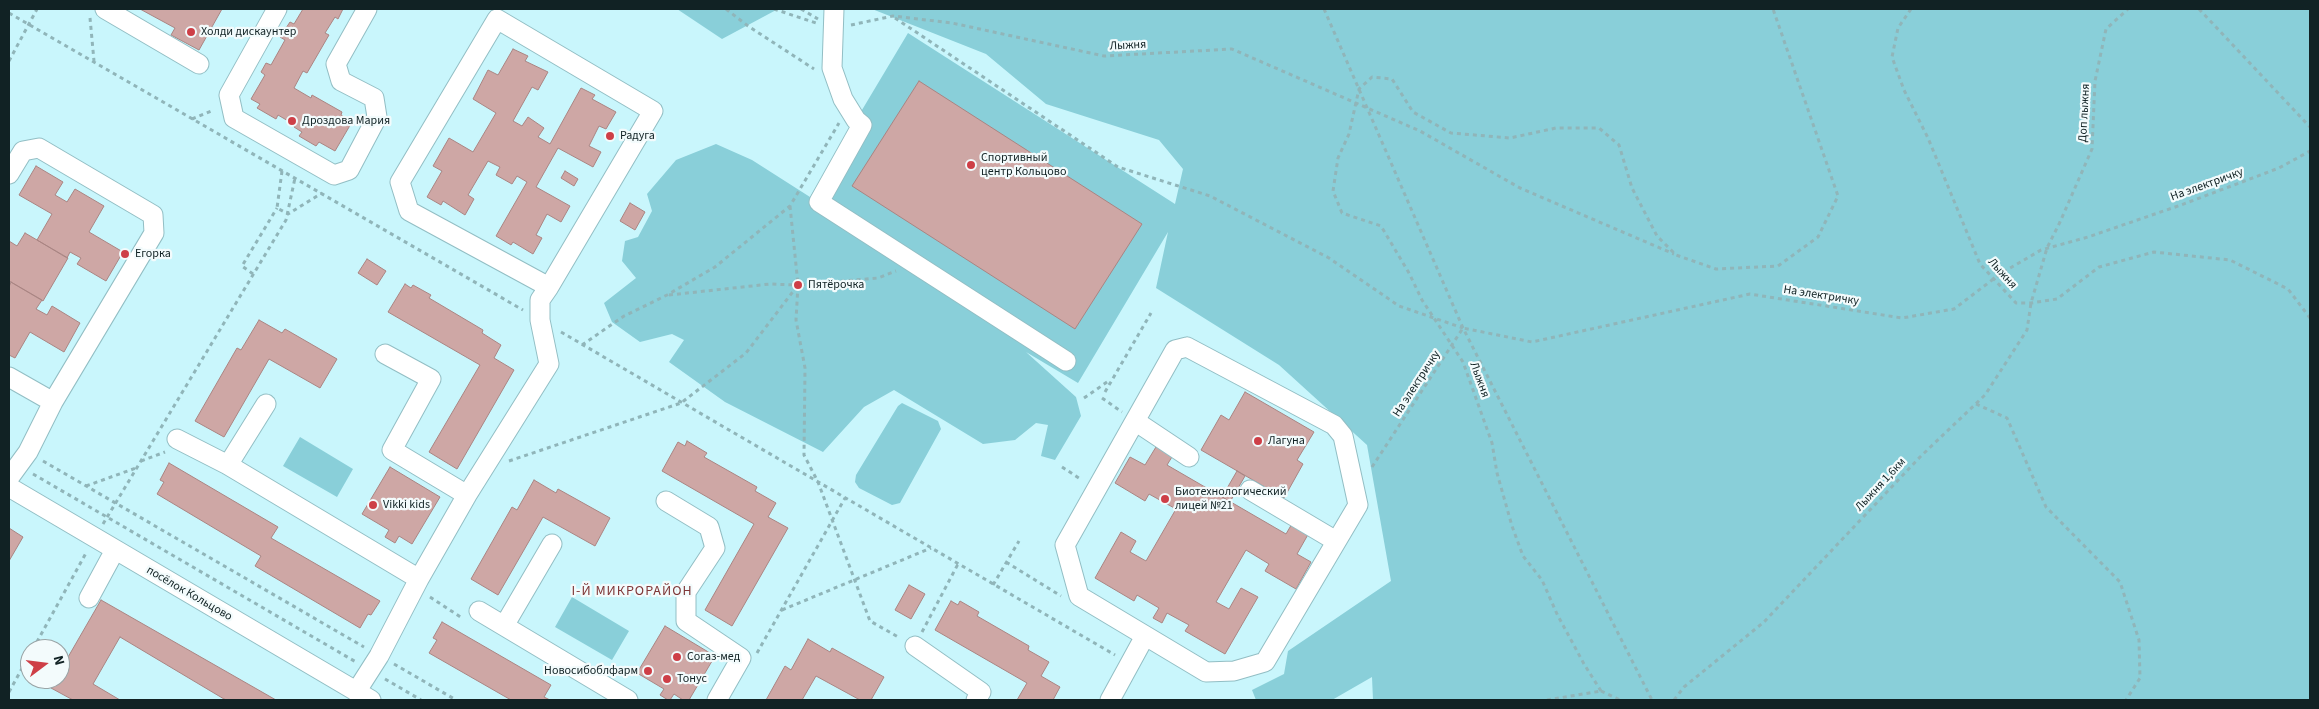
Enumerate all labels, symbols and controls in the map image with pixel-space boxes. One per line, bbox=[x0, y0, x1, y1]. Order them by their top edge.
place label: Холди дискаунтер bbox=[201, 25, 296, 39]
marker: Холди дискаунтер bbox=[185, 26, 197, 38]
street label: Лыжня bbox=[1109, 38, 1147, 54]
street label: Доп лыжня bbox=[2076, 83, 2094, 143]
place label: Дроздова Мария bbox=[302, 114, 390, 128]
marker: Дроздова Мария bbox=[286, 115, 298, 127]
place label: Радуга bbox=[620, 129, 655, 143]
marker: Радуга bbox=[604, 130, 616, 142]
place label: Спортивный центр Кольцово bbox=[981, 151, 1066, 179]
marker: Спортивный центр Кольцово bbox=[965, 159, 977, 171]
street label: На электричку bbox=[2169, 165, 2245, 205]
place label: Егорка bbox=[135, 247, 171, 261]
marker: Егорка bbox=[119, 248, 131, 260]
street label: Лыжня bbox=[1984, 255, 2020, 293]
place label: Пятёрочка bbox=[808, 278, 864, 292]
marker: Пятёрочка bbox=[792, 279, 804, 291]
street label: На электричку bbox=[1782, 283, 1860, 309]
street label: На электричку bbox=[1390, 348, 1444, 420]
street label: Лыжня bbox=[1466, 360, 1492, 400]
place label: Лагуна bbox=[1268, 434, 1305, 448]
marker: Лагуна bbox=[1252, 435, 1264, 447]
street label: Лыжня 1,6км bbox=[1853, 455, 1909, 515]
place label: Биотехнологический лицей №21 bbox=[1175, 485, 1287, 513]
marker: Биотехнологический лицей №21 bbox=[1159, 493, 1171, 505]
place label: Vikki kids bbox=[383, 498, 430, 512]
marker: Vikki kids bbox=[367, 499, 379, 511]
street label: посёлок Кольцово bbox=[143, 564, 235, 624]
district label: I-Й МИКРОРАЙОН bbox=[570, 584, 694, 600]
north arrow bbox=[20, 639, 70, 689]
place label: Согаз-мед bbox=[687, 650, 740, 664]
marker: Согаз-мед bbox=[671, 651, 683, 663]
text: N bbox=[48, 653, 69, 667]
place label: Новосибоблфарм bbox=[544, 664, 638, 678]
marker: Новосибоблфарм bbox=[642, 665, 654, 677]
place label: Тонус bbox=[677, 672, 707, 686]
marker: Тонус bbox=[661, 673, 673, 685]

